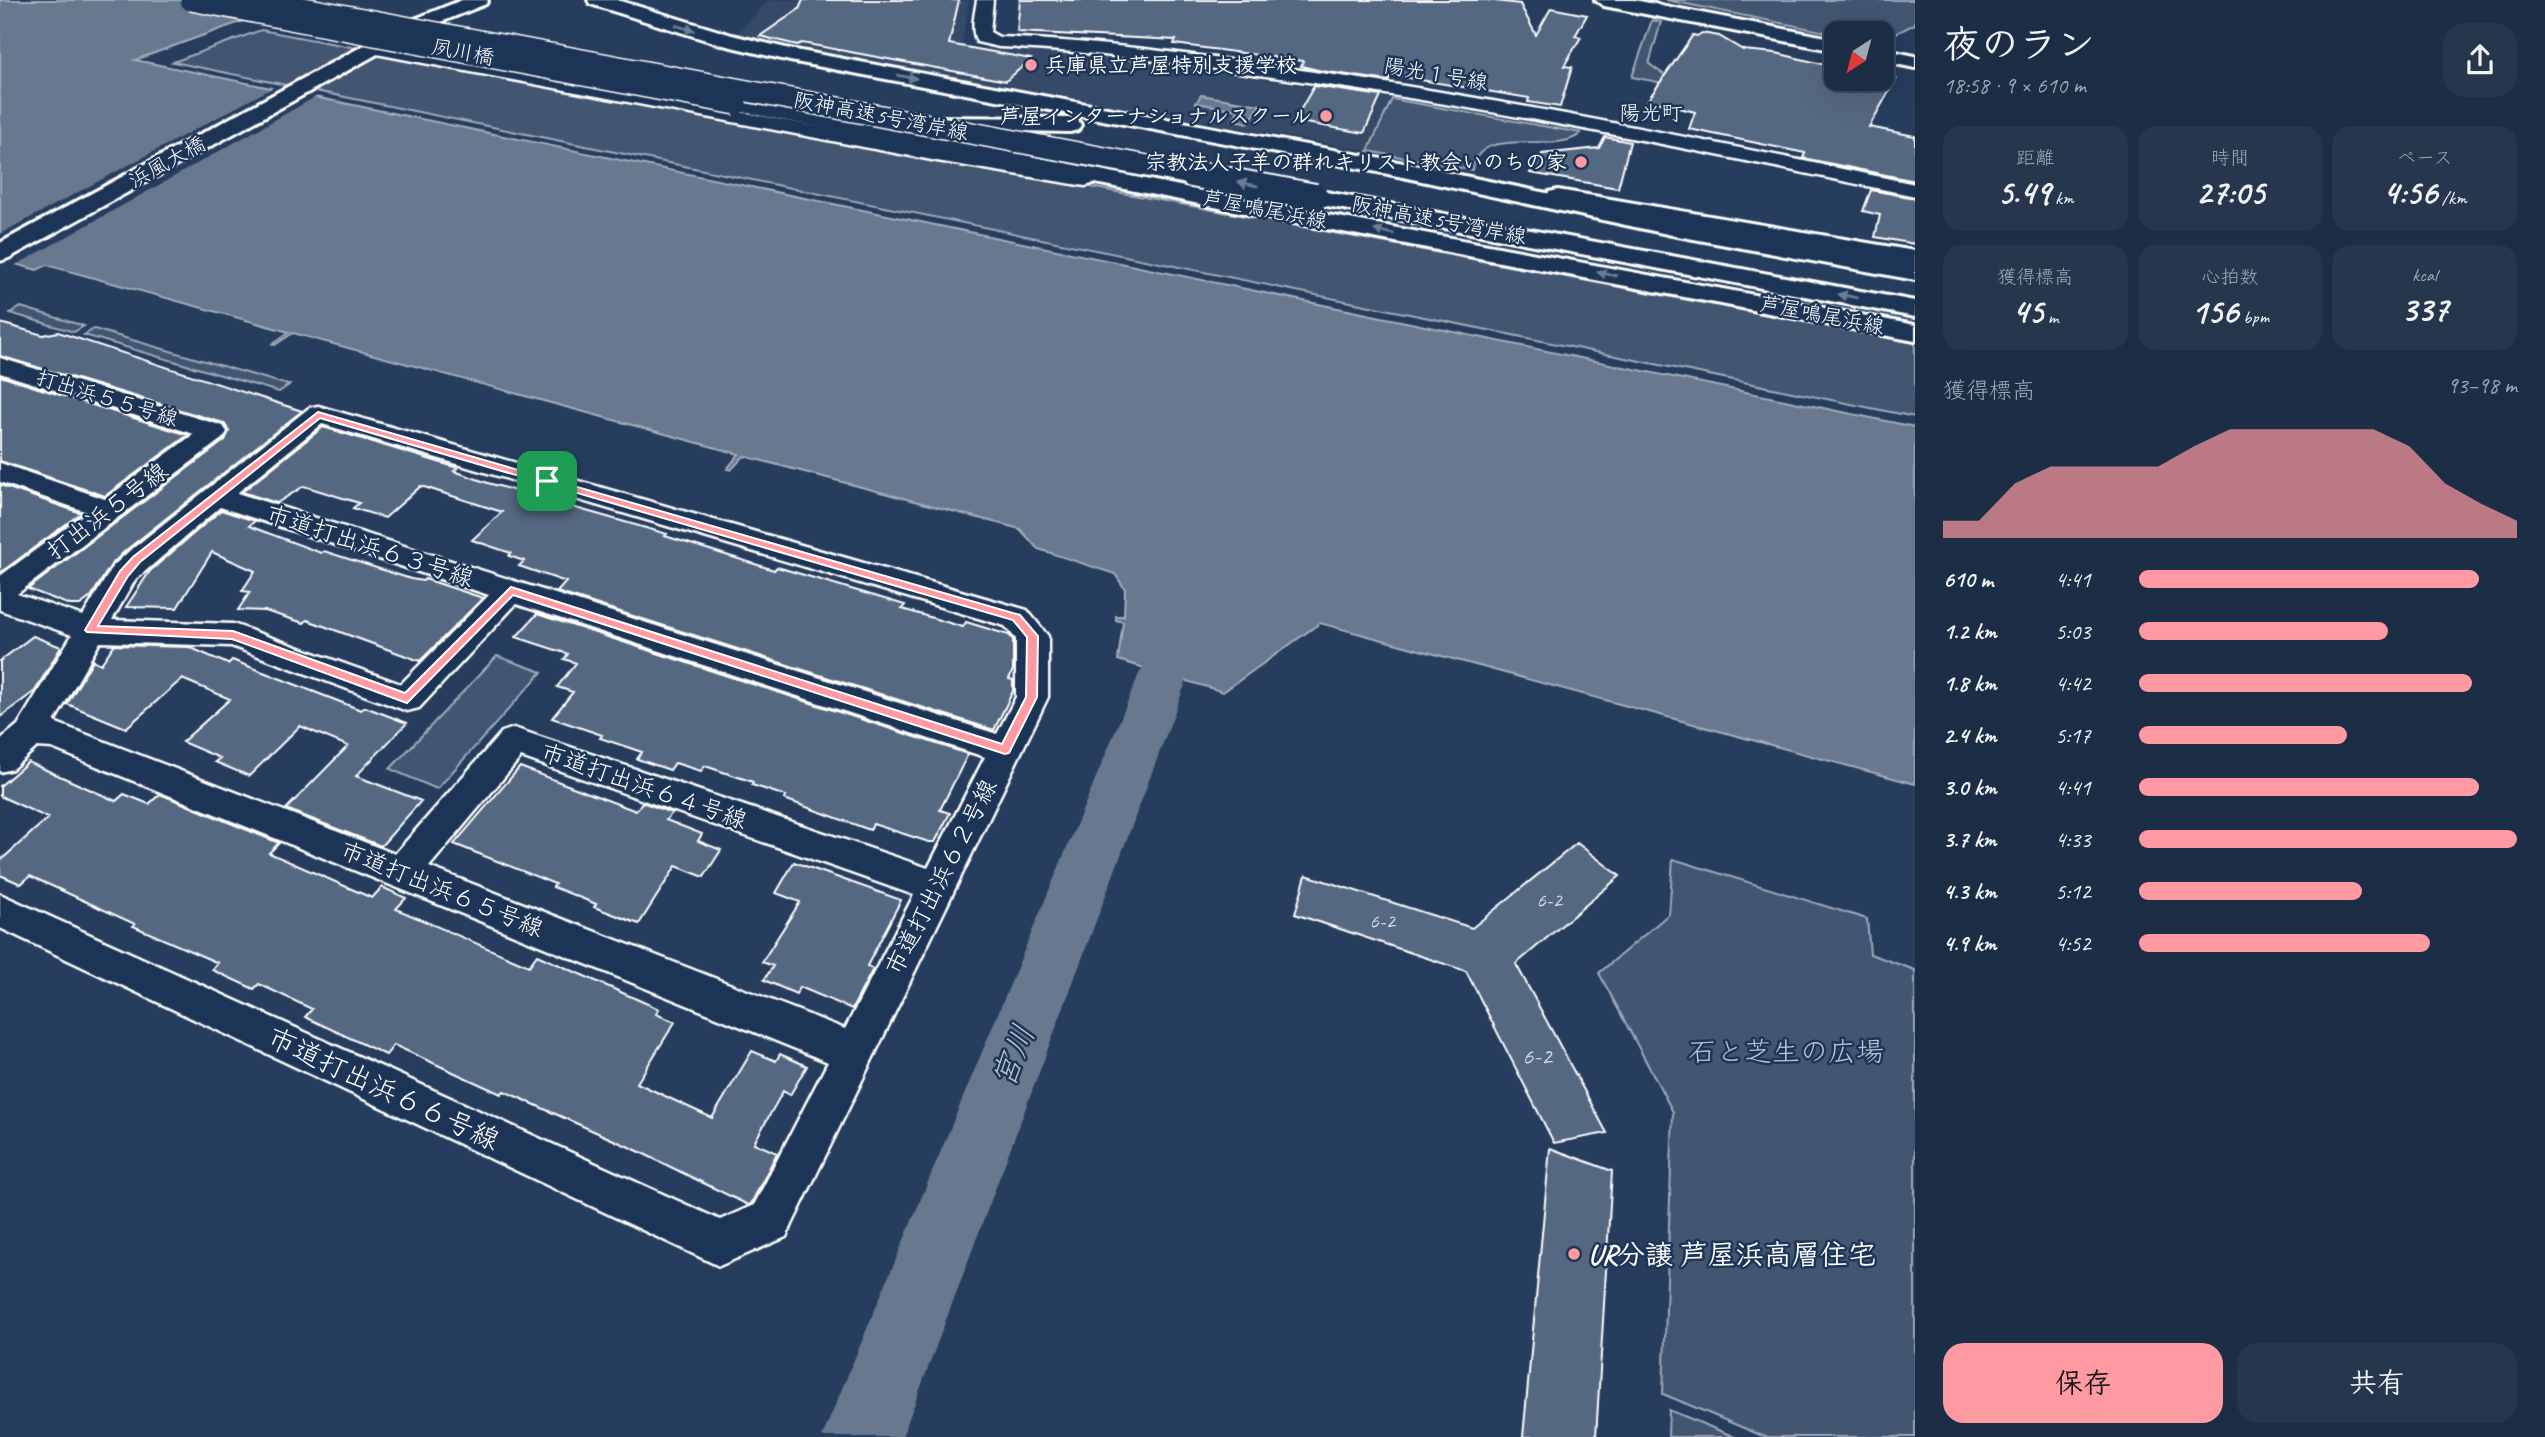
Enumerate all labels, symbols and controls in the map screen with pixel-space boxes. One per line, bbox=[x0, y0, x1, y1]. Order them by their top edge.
north arrow bbox=[1824, 21, 1894, 91]
map controls bbox=[1824, 21, 1894, 91]
text: 夜のラン bbox=[1943, 21, 2095, 68]
button: share bbox=[2443, 23, 2517, 97]
one-way arrow bbox=[675, 24, 696, 34]
street label: 夙川橋 bbox=[430, 33, 496, 71]
place label: 兵庫県立芦屋特別支援学校 bbox=[1045, 52, 1297, 78]
street label: 陽光１号線 bbox=[1382, 52, 1490, 96]
marker: 兵庫県立芦屋特別支援学校 bbox=[1023, 57, 1039, 73]
text: 18:58 · 9 × 610 m bbox=[1943, 71, 2086, 100]
one-way arrow bbox=[896, 72, 918, 83]
street label: 阪神高速5号湾岸線 bbox=[791, 86, 971, 146]
district label: 陽光町 bbox=[1620, 100, 1683, 126]
place label: 芦屋インターナショナルスクール bbox=[1000, 103, 1312, 129]
marker: 芦屋インターナショナルスクール bbox=[1318, 108, 1334, 124]
street label: 浜風大橋 bbox=[124, 130, 210, 194]
text: 距離 bbox=[2016, 146, 2054, 170]
text: 時間 bbox=[2211, 146, 2249, 170]
text: ペース bbox=[2397, 146, 2453, 170]
place label: 宗教法人子羊の群れキリスト教会いのちの家 bbox=[1145, 149, 1567, 175]
marker: 宗教法人子羊の群れキリスト教会いのちの家 bbox=[1573, 154, 1589, 170]
text: 5.49 bbox=[1997, 170, 2050, 215]
text: 27:05 bbox=[2195, 170, 2265, 215]
text: 4:56 bbox=[2383, 170, 2437, 215]
one-way arrow bbox=[1237, 179, 1259, 190]
street label: 芦屋鳴尾浜線 bbox=[1201, 184, 1329, 234]
text: km bbox=[2050, 186, 2074, 210]
text: /km bbox=[2437, 186, 2467, 210]
street label: 阪神高速5号湾岸線 bbox=[1349, 190, 1529, 250]
one-way arrow bbox=[1373, 226, 1395, 237]
text: kcal bbox=[2412, 263, 2437, 287]
text: 獲得標高 bbox=[1997, 265, 2073, 289]
text: 心拍数 bbox=[2201, 265, 2259, 289]
one-way arrow bbox=[1596, 268, 1618, 279]
text: 337 bbox=[2401, 287, 2448, 332]
text: 45 bbox=[2012, 289, 2043, 334]
text: 156 bbox=[2191, 289, 2238, 334]
street label: 芦屋鳴尾浜線 bbox=[1758, 290, 1886, 340]
one-way arrow bbox=[1837, 290, 1859, 301]
text: m bbox=[2043, 305, 2058, 329]
text: bpm bbox=[2238, 305, 2269, 329]
street label: 打出浜５５号線 bbox=[33, 364, 181, 432]
text: 93–98 m bbox=[2447, 371, 2517, 400]
text: 獲得標高 bbox=[1943, 376, 2035, 405]
pin bbox=[517, 451, 577, 511]
street label: 打出浜５号線 bbox=[40, 456, 174, 566]
icon: arrive bbox=[528, 462, 566, 500]
street label: 市道打出浜６３号線 bbox=[263, 498, 477, 594]
text: 610 m bbox=[1943, 565, 1993, 594]
text: 4:41 bbox=[2055, 565, 2091, 594]
text: 1.2 km bbox=[1943, 617, 1997, 646]
text: 5:03 bbox=[2055, 617, 2091, 646]
text: 1.8 km bbox=[1943, 669, 1997, 698]
text: 4:42 bbox=[2055, 669, 2091, 698]
text: 2.4 km bbox=[1943, 721, 1997, 750]
text: 5:17 bbox=[2055, 721, 2091, 750]
street label: 市道打出浜６４号線 bbox=[537, 737, 751, 835]
text: 3.0 km bbox=[1943, 773, 1997, 802]
text: 4:41 bbox=[2055, 773, 2091, 802]
street label: 市道打出浜６２号線 bbox=[879, 774, 1003, 980]
text: 3.7 km bbox=[1943, 825, 1996, 854]
text: 4:33 bbox=[2055, 825, 2091, 854]
street label: 市道打出浜６５号線 bbox=[336, 835, 548, 943]
text: 4.3 km bbox=[1943, 877, 1997, 906]
text: 5:12 bbox=[2055, 877, 2091, 906]
house number: 6-2 bbox=[1536, 887, 1563, 913]
house number: 6-2 bbox=[1369, 908, 1396, 934]
text: 4.9 km bbox=[1943, 929, 1996, 958]
text: 4:52 bbox=[2055, 929, 2091, 958]
street label: 市道打出浜６６号線 bbox=[262, 1019, 505, 1158]
water label: 宮川 bbox=[982, 1019, 1044, 1094]
park label: 石と芝生の広場 bbox=[1688, 1034, 1884, 1069]
house number: 6-2 bbox=[1522, 1041, 1554, 1071]
place label: UR分譲 芦屋浜高層住宅 bbox=[1588, 1237, 1876, 1272]
marker: UR分譲 芦屋浜高層住宅 bbox=[1566, 1246, 1582, 1262]
button: 保存 bbox=[1943, 1343, 2223, 1423]
button: 共有 bbox=[2237, 1343, 2517, 1423]

